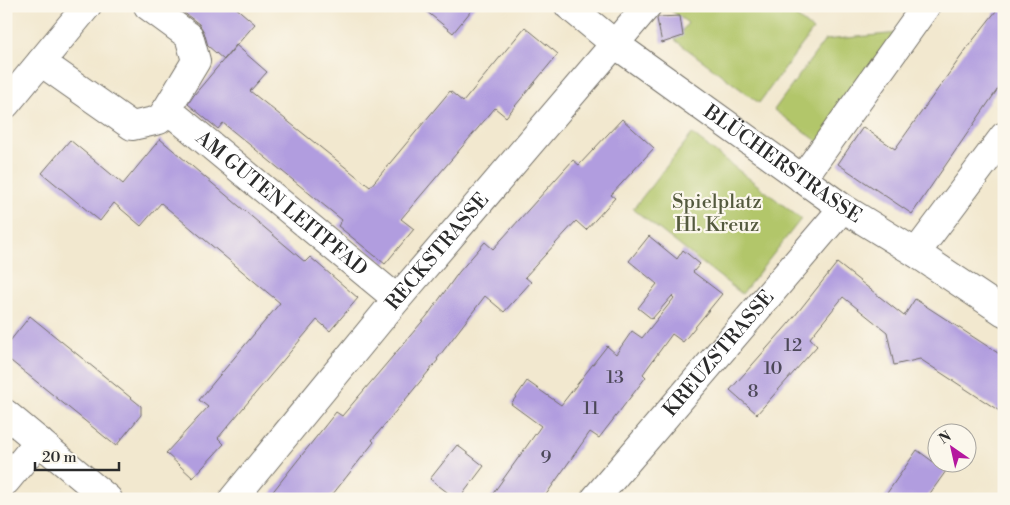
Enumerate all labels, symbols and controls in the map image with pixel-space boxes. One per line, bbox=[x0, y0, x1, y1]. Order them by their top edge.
street label: BLÜCHERSTRASSE bbox=[698, 99, 866, 229]
street label: AM GUTEN LEITPFAD bbox=[190, 125, 372, 282]
street label: RECKSTRASSE bbox=[380, 188, 495, 315]
park label: Spielplatz Hl. Kreuz bbox=[672, 190, 762, 238]
street label: KREUZSTRASSE bbox=[658, 285, 780, 422]
house number: 12 bbox=[784, 334, 802, 357]
house number: 10 bbox=[763, 357, 783, 380]
house number: 13 bbox=[606, 366, 624, 389]
house number: 8 bbox=[747, 380, 759, 403]
house number: 11 bbox=[583, 397, 599, 420]
north arrow bbox=[928, 422, 978, 472]
text: N bbox=[936, 427, 955, 449]
scale bar bbox=[35, 440, 119, 472]
house number: 9 bbox=[541, 446, 552, 469]
text: 20 m bbox=[42, 448, 77, 467]

